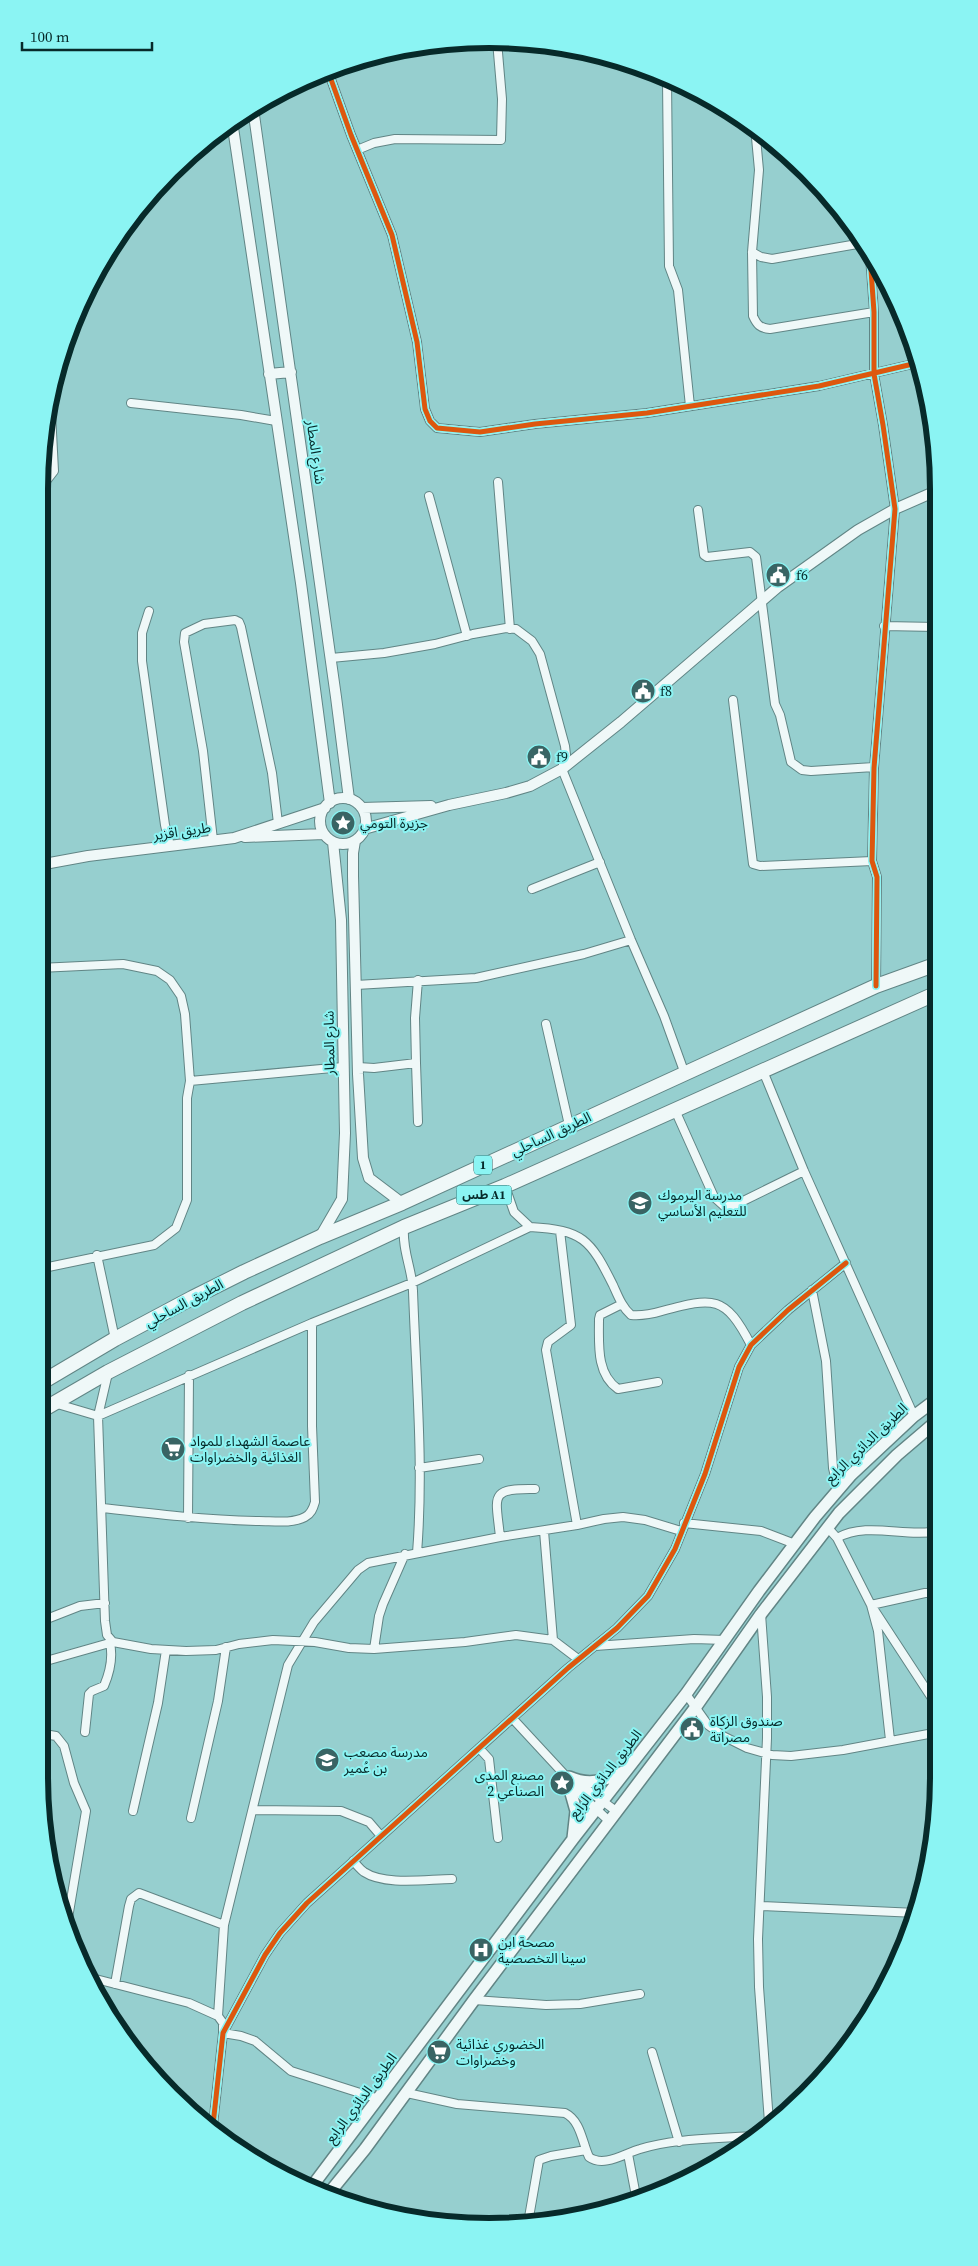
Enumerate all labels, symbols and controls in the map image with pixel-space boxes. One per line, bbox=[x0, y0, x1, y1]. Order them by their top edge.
scale bar bbox=[22, 20, 152, 52]
text: 100 m bbox=[30, 26, 70, 47]
street label: شارع المطار bbox=[300, 418, 330, 486]
public building icon: f6 bbox=[765, 562, 791, 588]
place label: f6 bbox=[796, 565, 808, 585]
public building icon: f8 bbox=[630, 678, 656, 704]
place label: f8 bbox=[660, 681, 672, 701]
public building icon: f9 bbox=[526, 744, 552, 770]
place label: f9 bbox=[556, 747, 568, 767]
place icon: جزيرة التومي bbox=[330, 810, 356, 836]
place label: جزيرة التومي bbox=[360, 813, 428, 834]
street label: طريق اقزير bbox=[151, 817, 212, 845]
street label: شارع المطار bbox=[318, 1010, 341, 1077]
street label: الطريق الساحلي bbox=[508, 1107, 595, 1162]
road number: 1 bbox=[474, 1156, 492, 1174]
place label: مدرسة اليرموك للتعليم الأساسي bbox=[658, 1185, 747, 1222]
road number: طس A1 bbox=[456, 1186, 512, 1204]
school or university icon: مدرسة اليرموك للتعليم الأساسي bbox=[627, 1190, 653, 1216]
street label: الطريق الساحلي bbox=[141, 1274, 227, 1333]
street label: الطريق الدائري الرابع bbox=[820, 1398, 913, 1489]
place label: عاصمة الشهداء للمواد الغذائية والخضراوات bbox=[190, 1431, 310, 1467]
supermarket icon: عاصمة الشهداء للمواد الغذائية والخضراوات bbox=[160, 1436, 186, 1462]
place label: صندوق الزكاة مصراتة bbox=[710, 1711, 783, 1747]
public building icon: صندوق الزكاة مصراتة bbox=[679, 1716, 705, 1742]
street label: الطريق الدائري الرابع bbox=[564, 1725, 647, 1824]
place label: مدرسة مصعب بن عُمير bbox=[343, 1742, 428, 1778]
school or university icon: مدرسة مصعب بن عُمير bbox=[314, 1747, 340, 1773]
place label: مصنع المدى الصناعي 2 bbox=[475, 1765, 544, 1802]
place icon: مصنع المدى الصناعي 2 bbox=[549, 1770, 575, 1796]
place label: مصحة ابن سينا التخصصية bbox=[498, 1932, 586, 1968]
hospital icon: مصحة ابن سينا التخصصية bbox=[468, 1937, 494, 1963]
place label: الخضوري غذائية وخضراوات bbox=[456, 2034, 544, 2070]
supermarket icon: الخضوري غذائية وخضراوات bbox=[426, 2039, 452, 2065]
street label: الطريق الدائري الرابع bbox=[320, 2049, 403, 2148]

